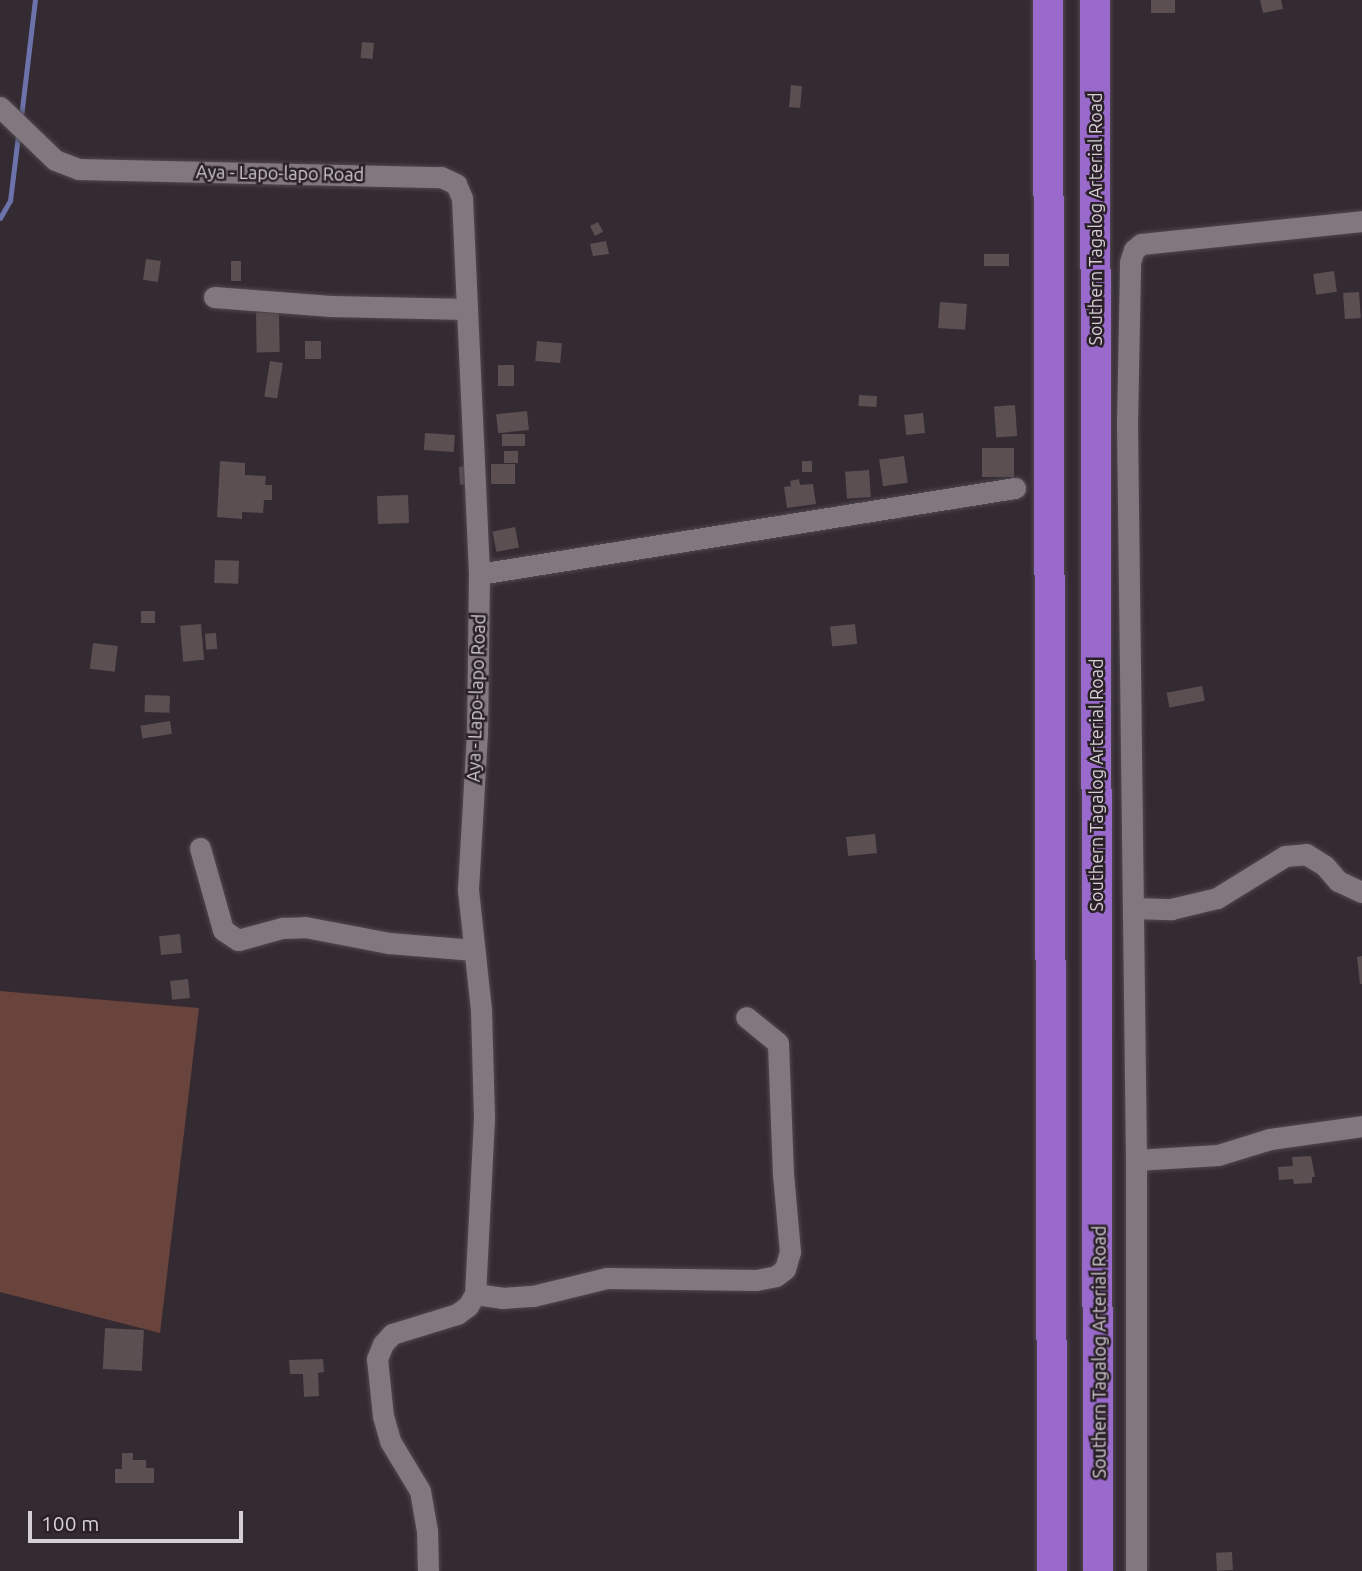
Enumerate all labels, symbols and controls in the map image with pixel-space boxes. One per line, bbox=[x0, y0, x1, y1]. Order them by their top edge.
street label: Southern Tagalog Arterial Road bbox=[1084, 93, 1106, 345]
street label: Aya - Lapo-lapo Road bbox=[196, 161, 364, 185]
street label: Aya - Lapo-lapo Road bbox=[462, 613, 490, 783]
street label: Southern Tagalog Arterial Road bbox=[1085, 659, 1107, 911]
street label: Southern Tagalog Arterial Road bbox=[1088, 1226, 1110, 1478]
scale bar bbox=[32, 1498, 247, 1542]
text: 100 m bbox=[41, 1511, 99, 1535]

